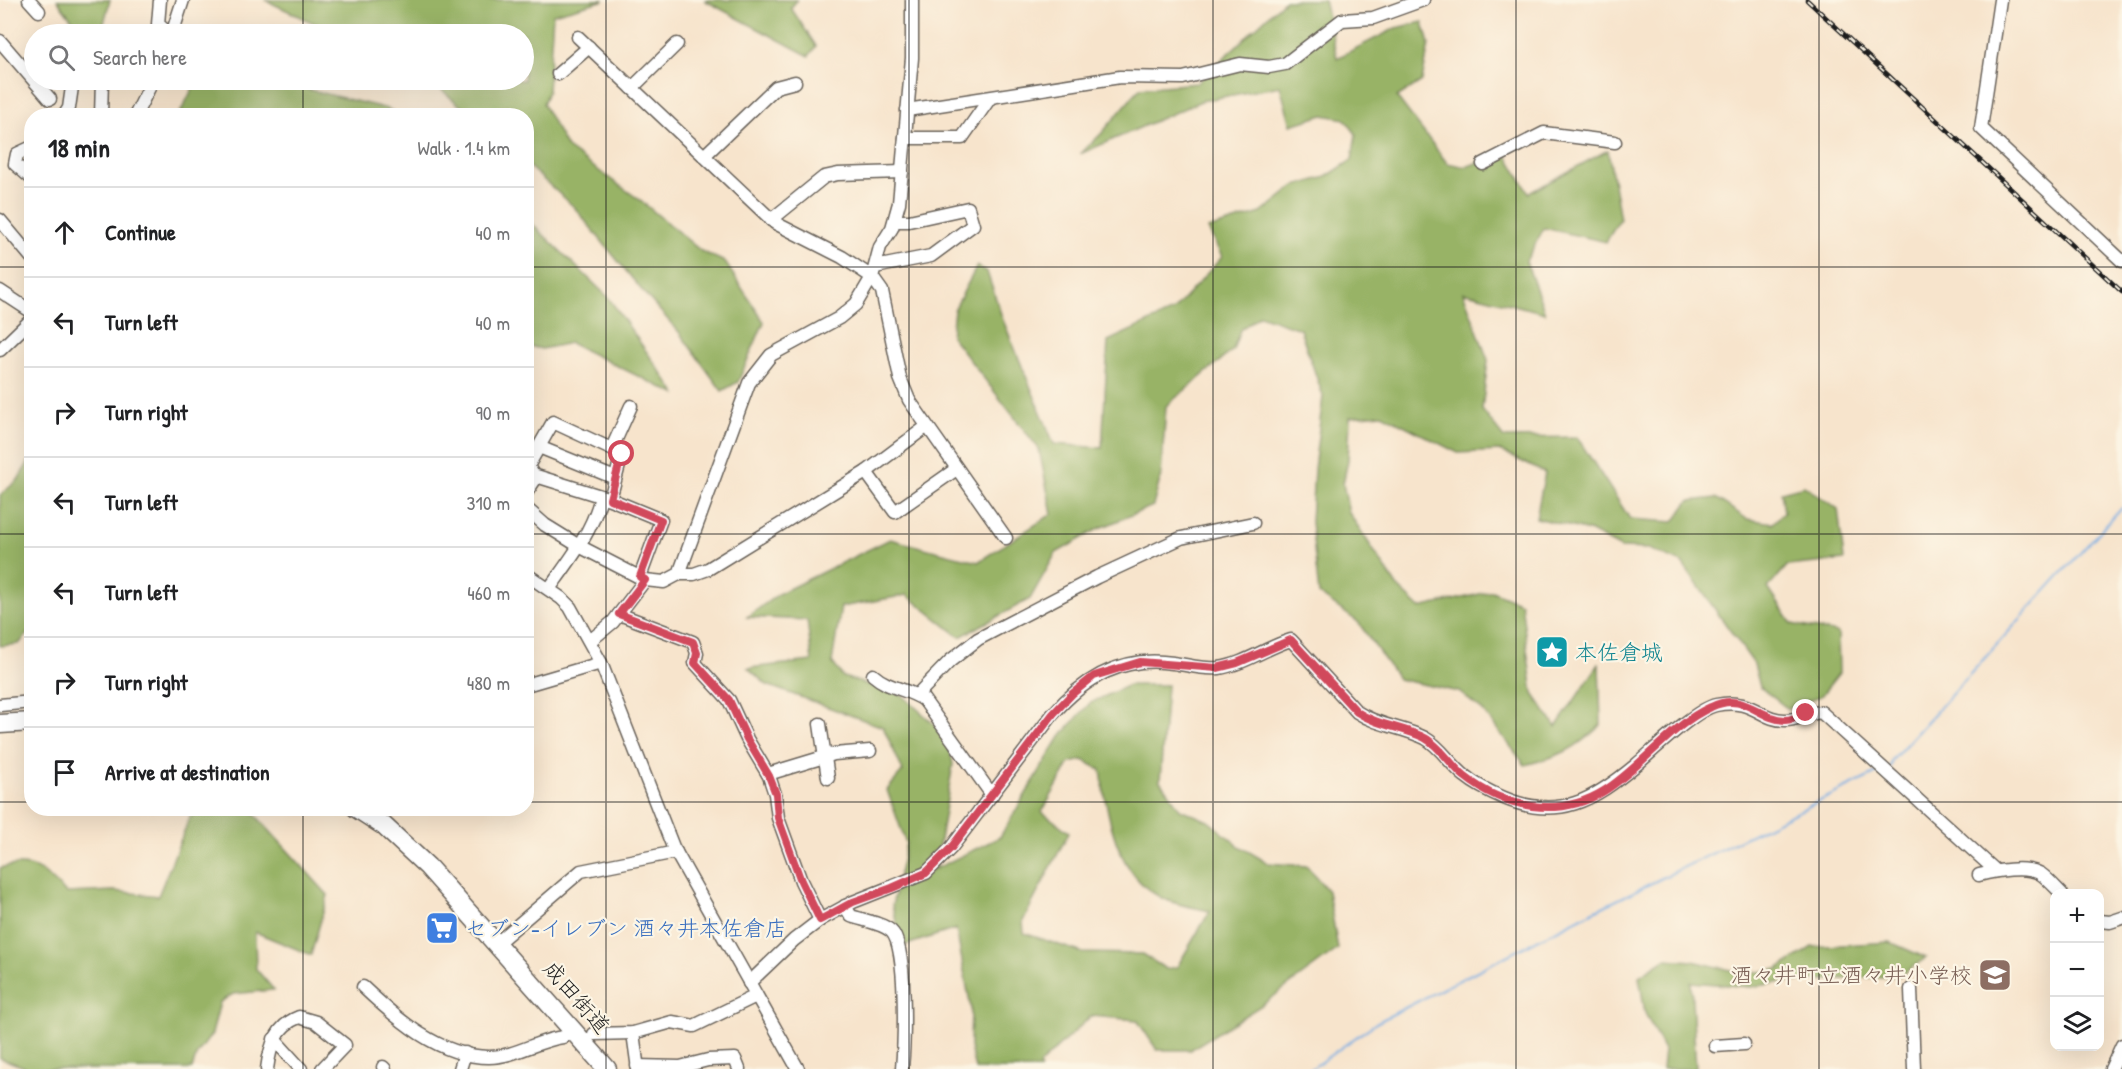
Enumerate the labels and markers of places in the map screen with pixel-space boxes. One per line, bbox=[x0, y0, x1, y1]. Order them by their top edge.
place icon: 本佐倉城 bbox=[1534, 634, 1570, 670]
place label: 本佐倉城 bbox=[1575, 637, 1663, 667]
supermarket icon: セブン-イレブン 酒々井本佐倉店 bbox=[424, 910, 460, 946]
place label: セブン-イレブン 酒々井本佐倉店 bbox=[465, 913, 787, 943]
school or university icon: 酒々井町立酒々井小学校 bbox=[1977, 957, 2013, 993]
place label: 酒々井町立酒々井小学校 bbox=[1730, 960, 1972, 990]

